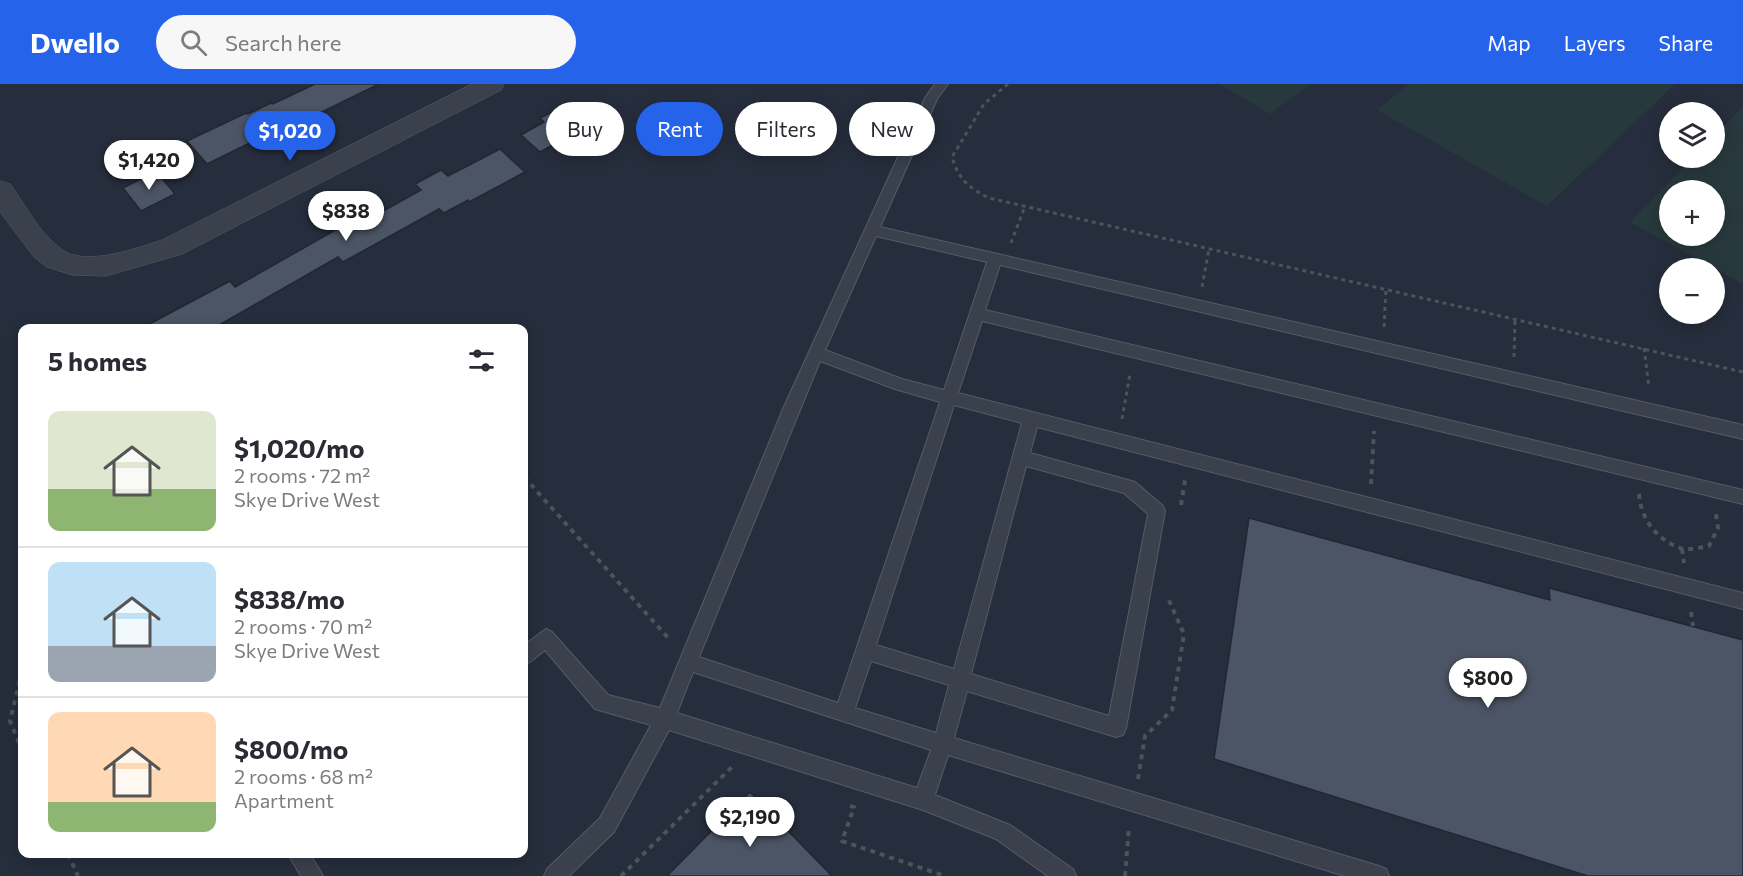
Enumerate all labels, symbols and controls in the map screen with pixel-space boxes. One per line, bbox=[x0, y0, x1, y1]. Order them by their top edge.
search box bbox=[156, 15, 576, 69]
text: Dwello bbox=[30, 25, 120, 59]
icon: search bbox=[177, 26, 210, 59]
text: Search here bbox=[225, 29, 341, 56]
text: Map bbox=[1487, 30, 1531, 55]
text: Layers bbox=[1564, 30, 1626, 55]
text: Share bbox=[1659, 30, 1713, 55]
chip: Buy bbox=[546, 102, 624, 156]
chip: Rent bbox=[636, 102, 723, 156]
chip: Filters bbox=[735, 102, 837, 156]
chip: New bbox=[849, 102, 935, 156]
map controls bbox=[1659, 102, 1725, 324]
button: layers bbox=[1659, 102, 1725, 168]
pin: $1,020 bbox=[241, 111, 339, 162]
text: $1,020 bbox=[259, 118, 321, 142]
pin: $1,420 bbox=[100, 140, 198, 191]
text: $1,420 bbox=[118, 147, 180, 171]
button: + bbox=[1659, 180, 1725, 246]
pin: $838 bbox=[310, 191, 382, 242]
text: $838 bbox=[322, 198, 370, 222]
button: − bbox=[1659, 258, 1725, 324]
icon: filters bbox=[465, 344, 498, 377]
text: 5 homes bbox=[48, 345, 147, 376]
text: $1,020/mo bbox=[234, 432, 365, 463]
icon: home bbox=[96, 435, 168, 507]
text: 2 rooms · 72 m² bbox=[234, 463, 370, 487]
text: Skye Drive West bbox=[234, 487, 380, 511]
text: $838/mo bbox=[234, 583, 345, 614]
icon: home bbox=[96, 586, 168, 658]
text: 2 rooms · 70 m² bbox=[234, 614, 372, 638]
text: Skye Drive West bbox=[234, 638, 380, 662]
pin: $800 bbox=[1452, 658, 1524, 709]
text: $800 bbox=[1463, 665, 1513, 689]
text: $800/mo bbox=[234, 733, 348, 764]
icon: home bbox=[96, 736, 168, 808]
text: 2 rooms · 68 m² bbox=[234, 764, 373, 788]
text: Apartment bbox=[234, 788, 334, 812]
pin: $2,190 bbox=[701, 797, 799, 848]
text: $2,190 bbox=[719, 804, 781, 828]

